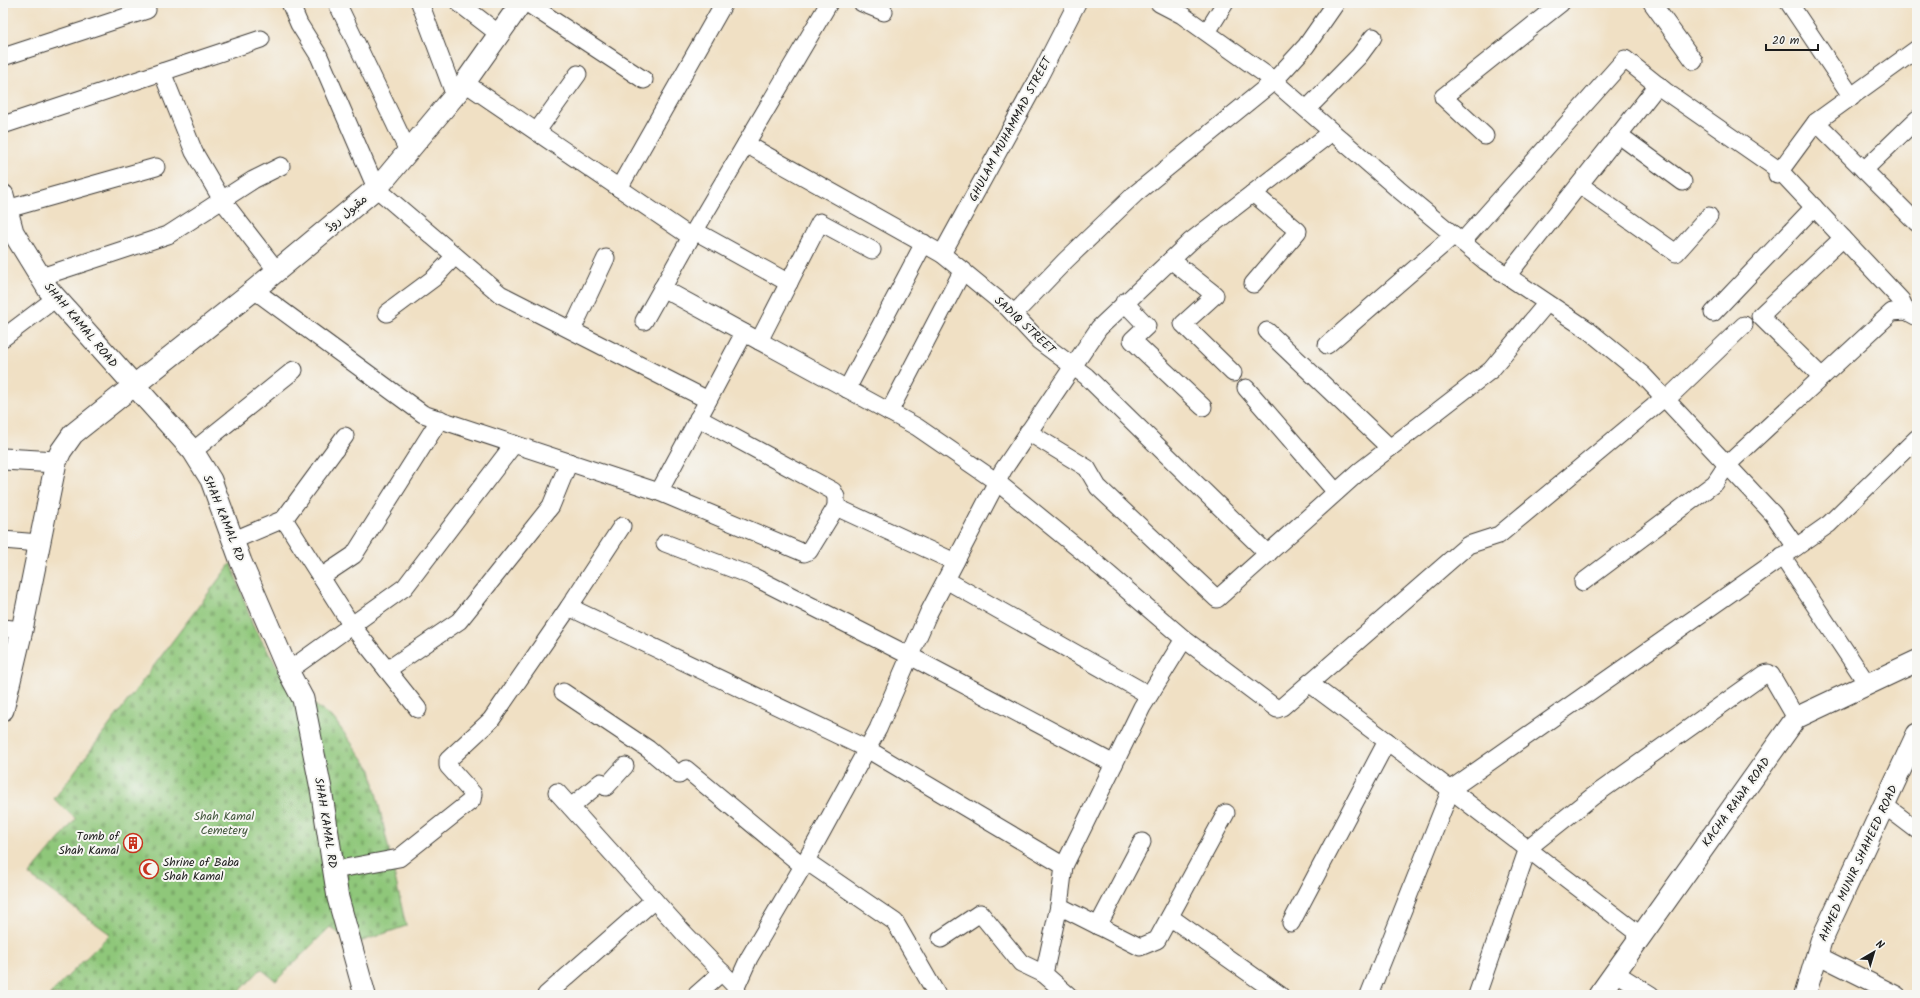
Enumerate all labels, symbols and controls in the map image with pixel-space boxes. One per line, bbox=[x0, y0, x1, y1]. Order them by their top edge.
scale bar bbox=[1766, 26, 1818, 52]
text: 20 m bbox=[1772, 31, 1800, 50]
street label: GHULAM MUHAMMAD STREET bbox=[964, 52, 1058, 205]
street label: مقبول روڈ bbox=[321, 190, 372, 237]
street label: SHAH KAMAL ROAD bbox=[39, 278, 122, 372]
street label: SADIQ STREET bbox=[990, 292, 1061, 360]
street label: SHAH KAMAL RD bbox=[198, 472, 250, 565]
street label: KACHA RAWA ROAD bbox=[1697, 753, 1776, 851]
street label: SHAH KAMAL RD bbox=[309, 776, 342, 870]
street label: AHMED MUNIR SHAHEED ROAD bbox=[1814, 782, 1903, 944]
park label: Shah Kamal Cemetery bbox=[194, 807, 254, 840]
place label: Tomb of Shah Kamal bbox=[58, 827, 120, 860]
building icon: Tomb of Shah Kamal bbox=[122, 832, 144, 854]
place label: Shrine of Baba Shah Kamal bbox=[163, 853, 240, 886]
mosque icon: Shrine of Baba Shah Kamal bbox=[138, 858, 160, 880]
north arrow bbox=[1854, 932, 1894, 972]
text: N bbox=[1871, 936, 1888, 954]

